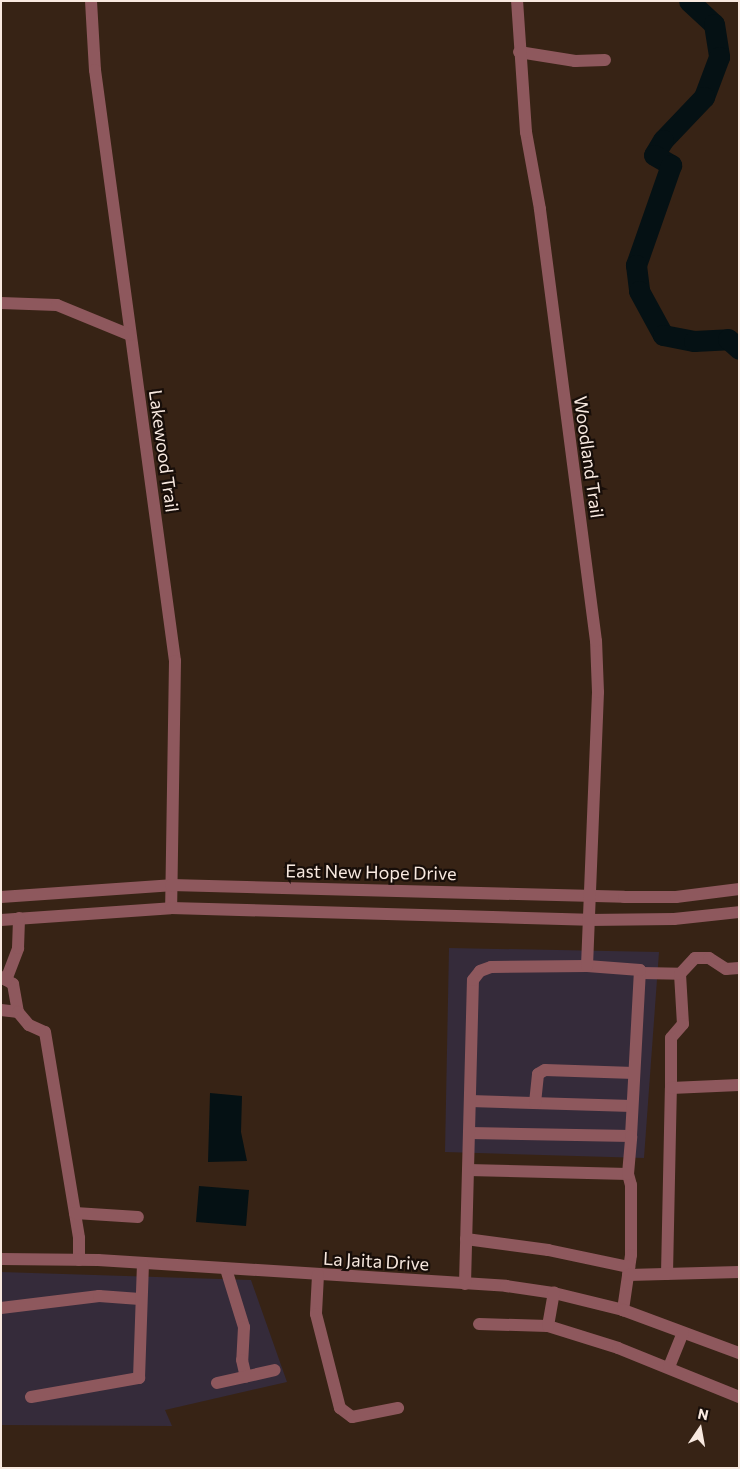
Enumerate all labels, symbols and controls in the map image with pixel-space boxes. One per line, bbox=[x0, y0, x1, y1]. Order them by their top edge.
street label: Lakewood Trail bbox=[145, 388, 183, 514]
street label: Woodland Trail bbox=[570, 395, 608, 519]
street label: East New Hope Drive bbox=[285, 860, 457, 884]
street label: La Jaita Drive bbox=[322, 1247, 430, 1275]
north arrow bbox=[675, 1404, 725, 1454]
text: N bbox=[696, 1404, 710, 1423]

